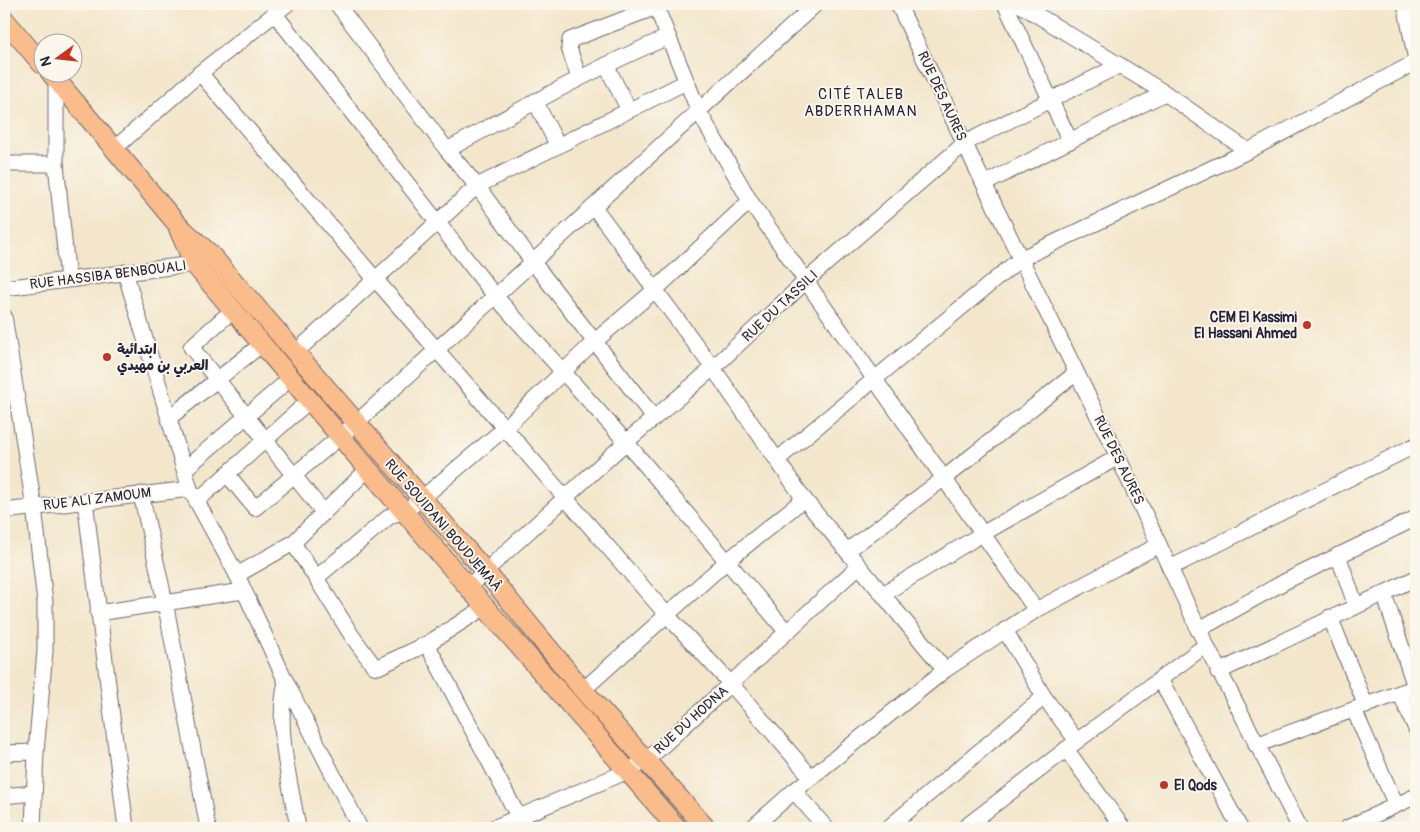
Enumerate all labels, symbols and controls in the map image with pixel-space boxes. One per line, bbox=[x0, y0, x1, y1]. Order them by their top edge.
north arrow bbox=[32, 32, 82, 82]
street label: RUE DES AURES bbox=[914, 49, 970, 143]
text: N bbox=[36, 54, 55, 68]
district label: CITÉ TALEB ABDERRHAMAN bbox=[804, 85, 918, 121]
street label: RUE HASSIBA BENBOUALI bbox=[29, 257, 187, 293]
street label: RUE DU TASSILI bbox=[739, 267, 821, 345]
place label: CEM El Kassimi El Hassani Ahmed bbox=[1194, 309, 1298, 342]
marker: CEM El Kassimi El Hassani Ahmed bbox=[1301, 319, 1313, 331]
place label: ابتدائية العربي بن مهيدي bbox=[117, 341, 209, 378]
marker: ابتدائية العربي بن مهيدي bbox=[101, 351, 113, 363]
street label: RUE DES AURES bbox=[1090, 413, 1148, 507]
street label: RUE SOUIDANI BOUDJEMAÂ bbox=[381, 456, 505, 595]
street label: RUE ALI ZAMOUM bbox=[42, 484, 152, 514]
street label: RUE DU HODNA bbox=[650, 682, 732, 758]
place label: El Qods bbox=[1174, 777, 1218, 794]
marker: El Qods bbox=[1158, 779, 1170, 791]

